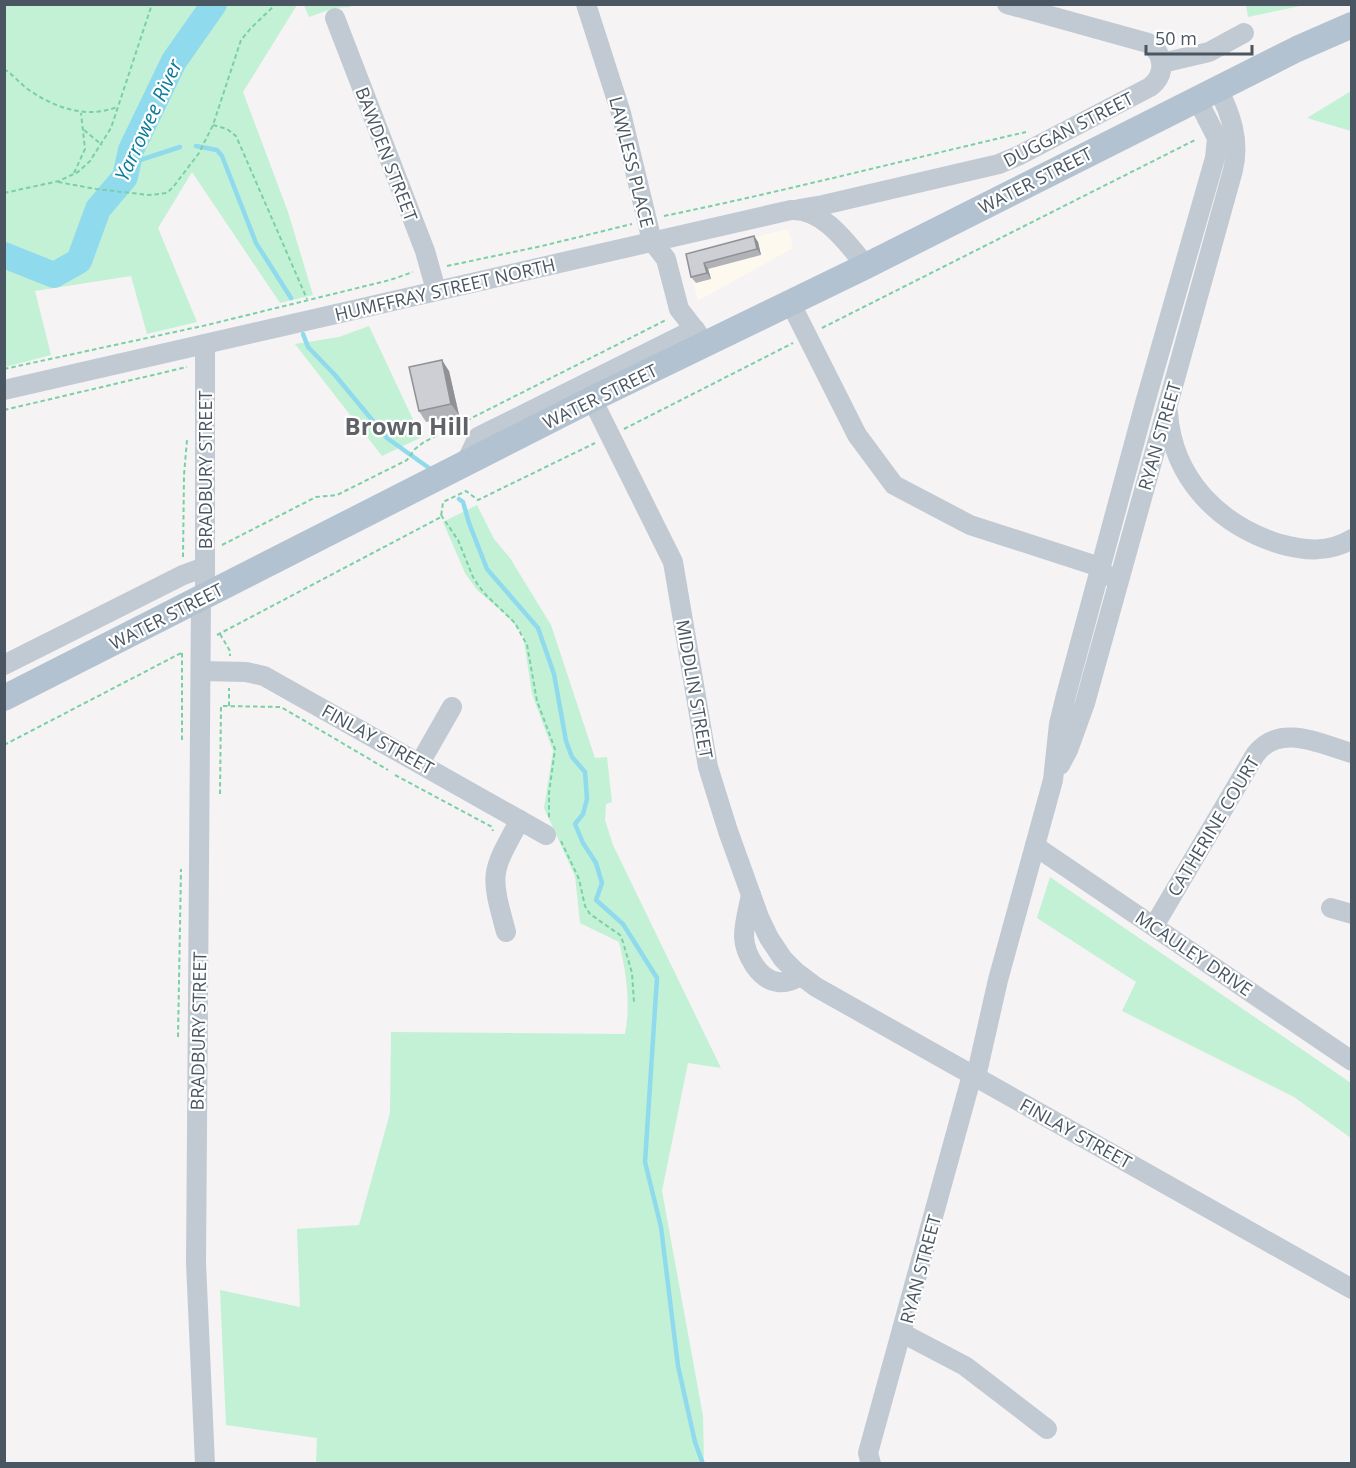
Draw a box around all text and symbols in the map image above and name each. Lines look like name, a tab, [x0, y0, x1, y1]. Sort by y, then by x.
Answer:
scale bar	[1146, 18, 1252, 56]
text: 50 m	[1155, 26, 1197, 50]
water label: Yarrowee River	[108, 54, 188, 185]
street label: BAWDEN STREET	[350, 84, 424, 225]
street label: DUGGAN STREET	[999, 86, 1137, 172]
street label: LAWLESS PLACE	[604, 94, 660, 230]
street label: WATER STREET	[974, 141, 1096, 219]
street label: HUMFFRAY STREET NORTH	[332, 252, 558, 326]
street label: WATER STREET	[539, 358, 661, 434]
street label: RYAN STREET	[1132, 379, 1186, 493]
street label: BRADBURY STREET	[193, 391, 217, 549]
district label: Brown Hill	[345, 409, 469, 442]
street label: WATER STREET	[105, 577, 227, 655]
street label: MIDDLIN STREET	[671, 618, 719, 760]
street label: FINLAY STREET	[318, 698, 438, 780]
street label: CATHERINE COURT	[1162, 751, 1264, 901]
street label: MCAULEY DRIVE	[1131, 905, 1257, 1001]
street label: BRADBURY STREET	[185, 951, 211, 1110]
street label: FINLAY STREET	[1016, 1092, 1136, 1174]
street label: RYAN STREET	[894, 1212, 946, 1326]

